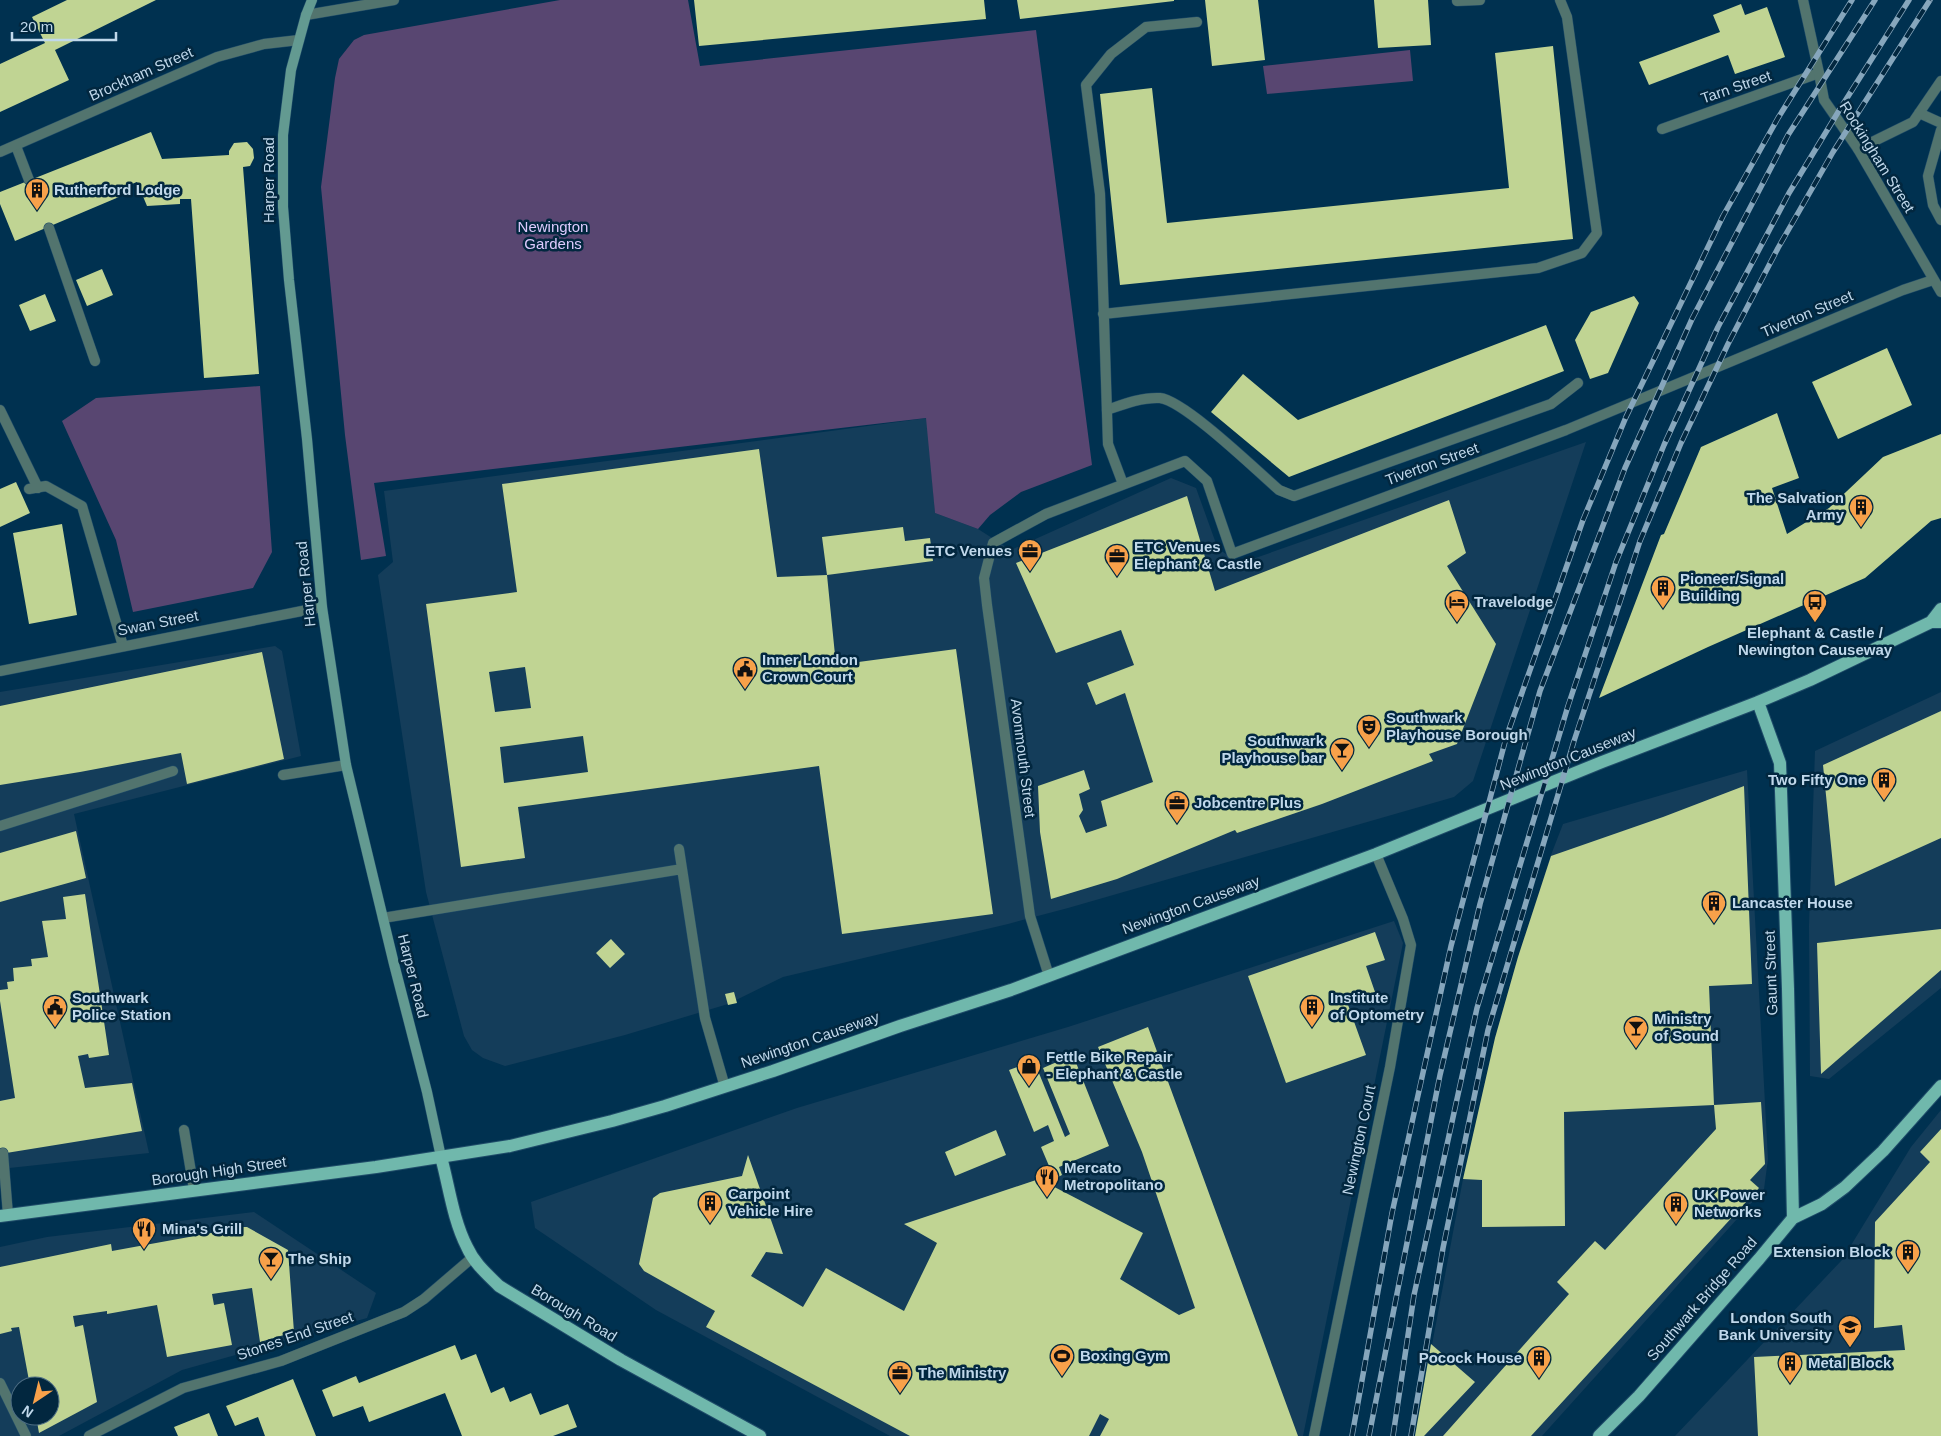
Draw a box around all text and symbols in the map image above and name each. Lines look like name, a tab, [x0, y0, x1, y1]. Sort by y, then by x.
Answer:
scale bar	[12, 10, 116, 42]
text: 20 m	[20, 18, 53, 35]
street label: Brockham Street	[86, 43, 196, 104]
street label: Tarn Street	[1698, 66, 1774, 107]
street label: Rockingham Street	[1836, 98, 1919, 216]
street label: Harper Road	[260, 137, 277, 223]
building icon: Rutherford Lodge	[24, 177, 50, 211]
place label: Rutherford Lodge	[54, 181, 181, 198]
park label: Newington Gardens	[518, 218, 588, 252]
street label: Tiverton Street	[1758, 286, 1856, 340]
street label: Tiverton Street	[1383, 439, 1481, 488]
place label: The Salvation Army	[1746, 489, 1845, 523]
building icon: The Salvation Army	[1848, 494, 1874, 528]
office icon: ETC Venues	[1017, 538, 1043, 572]
place label: ETC Venues Elephant & Castle	[1134, 538, 1262, 572]
street label: Harper Road	[293, 540, 318, 628]
place label: ETC Venues	[925, 542, 1012, 559]
office icon: ETC Venues Elephant & Castle	[1104, 543, 1130, 577]
place label: Pioneer/Signal Building	[1680, 570, 1784, 604]
building icon: Pioneer/Signal Building	[1650, 575, 1676, 609]
hotel icon: Travelodge	[1444, 589, 1470, 623]
bus stop icon: Elephant & Castle / Newington Causeway	[1802, 589, 1828, 623]
place label: Travelodge	[1474, 593, 1553, 610]
street label: Swan Street	[116, 606, 200, 639]
place label: Elephant & Castle / Newington Causeway	[1738, 624, 1893, 658]
place label: Inner London Crown Court	[762, 651, 858, 685]
public building icon: Inner London Crown Court	[732, 656, 758, 690]
street label: Avonmouth Street	[1008, 697, 1039, 819]
place label: Southwark Playhouse Borough	[1386, 709, 1528, 743]
theatre icon: Southwark Playhouse Borough	[1356, 714, 1382, 748]
street label: Newington Causeway	[1497, 723, 1639, 794]
place label: Southwark Playhouse bar	[1221, 732, 1325, 766]
bar icon: Southwark Playhouse bar	[1329, 737, 1355, 771]
building icon: Two Fifty One	[1871, 767, 1897, 801]
place label: Two Fifty One	[1768, 771, 1866, 788]
office icon: Jobcentre Plus	[1164, 790, 1190, 824]
place label: Jobcentre Plus	[1194, 794, 1302, 811]
street label: Newington Causeway	[1120, 872, 1262, 937]
building icon: Lancaster House	[1701, 890, 1727, 924]
place label: Lancaster House	[1732, 894, 1853, 911]
street label: Gaunt Street	[1760, 929, 1780, 1016]
street label: Harper Road	[395, 932, 432, 1020]
place label: Southwark Police Station	[72, 989, 171, 1023]
place label: Institute of Optometry	[1330, 989, 1425, 1023]
public building icon: Southwark Police Station	[42, 994, 68, 1028]
building icon: Institute of Optometry	[1299, 994, 1325, 1028]
street label: Newington Causeway	[738, 1008, 882, 1071]
place label: Ministry of Sound	[1654, 1010, 1719, 1044]
bar icon: Ministry of Sound	[1623, 1015, 1649, 1049]
place label: Fettle Bike Repair - Elephant & Castle	[1046, 1048, 1183, 1082]
shop icon: Fettle Bike Repair - Elephant & Castle	[1016, 1053, 1042, 1087]
street label: Newington Court	[1339, 1083, 1379, 1196]
street label: Borough High Street	[150, 1153, 288, 1188]
place label: Mercato Metropolitano	[1064, 1159, 1163, 1193]
restaurant icon: Mercato Metropolitano	[1034, 1164, 1060, 1198]
place label: Carpoint Vehicle Hire	[728, 1185, 813, 1219]
place label: UK Power Networks	[1694, 1186, 1765, 1220]
building icon: Carpoint Vehicle Hire	[697, 1190, 723, 1224]
building icon: UK Power Networks	[1663, 1191, 1689, 1225]
restaurant icon: Mina's Grill	[131, 1216, 157, 1250]
place label: Mina's Grill	[162, 1220, 242, 1237]
street label: Southwark Bridge Road	[1643, 1233, 1760, 1364]
building icon: Extension Block	[1895, 1239, 1921, 1273]
place label: Extension Block	[1773, 1243, 1891, 1260]
bar icon: The Ship	[258, 1246, 284, 1280]
place label: The Ship	[288, 1250, 351, 1267]
street label: Borough Road	[528, 1280, 620, 1345]
street label: Stones End Street	[235, 1307, 356, 1363]
place label: London South Bank University	[1719, 1309, 1833, 1343]
school or university icon: London South Bank University	[1837, 1314, 1863, 1348]
sports icon: Boxing Gym	[1049, 1343, 1075, 1377]
building icon: Pocock House	[1526, 1345, 1552, 1379]
place label: Boxing Gym	[1080, 1347, 1168, 1364]
place label: Pocock House	[1419, 1349, 1522, 1366]
building icon: Metal Block	[1777, 1350, 1803, 1384]
place label: Metal Block	[1808, 1354, 1892, 1371]
office icon: The Ministry	[887, 1360, 913, 1394]
place label: The Ministry	[918, 1364, 1007, 1381]
north arrow	[10, 1376, 60, 1426]
text: N	[19, 1402, 36, 1421]

